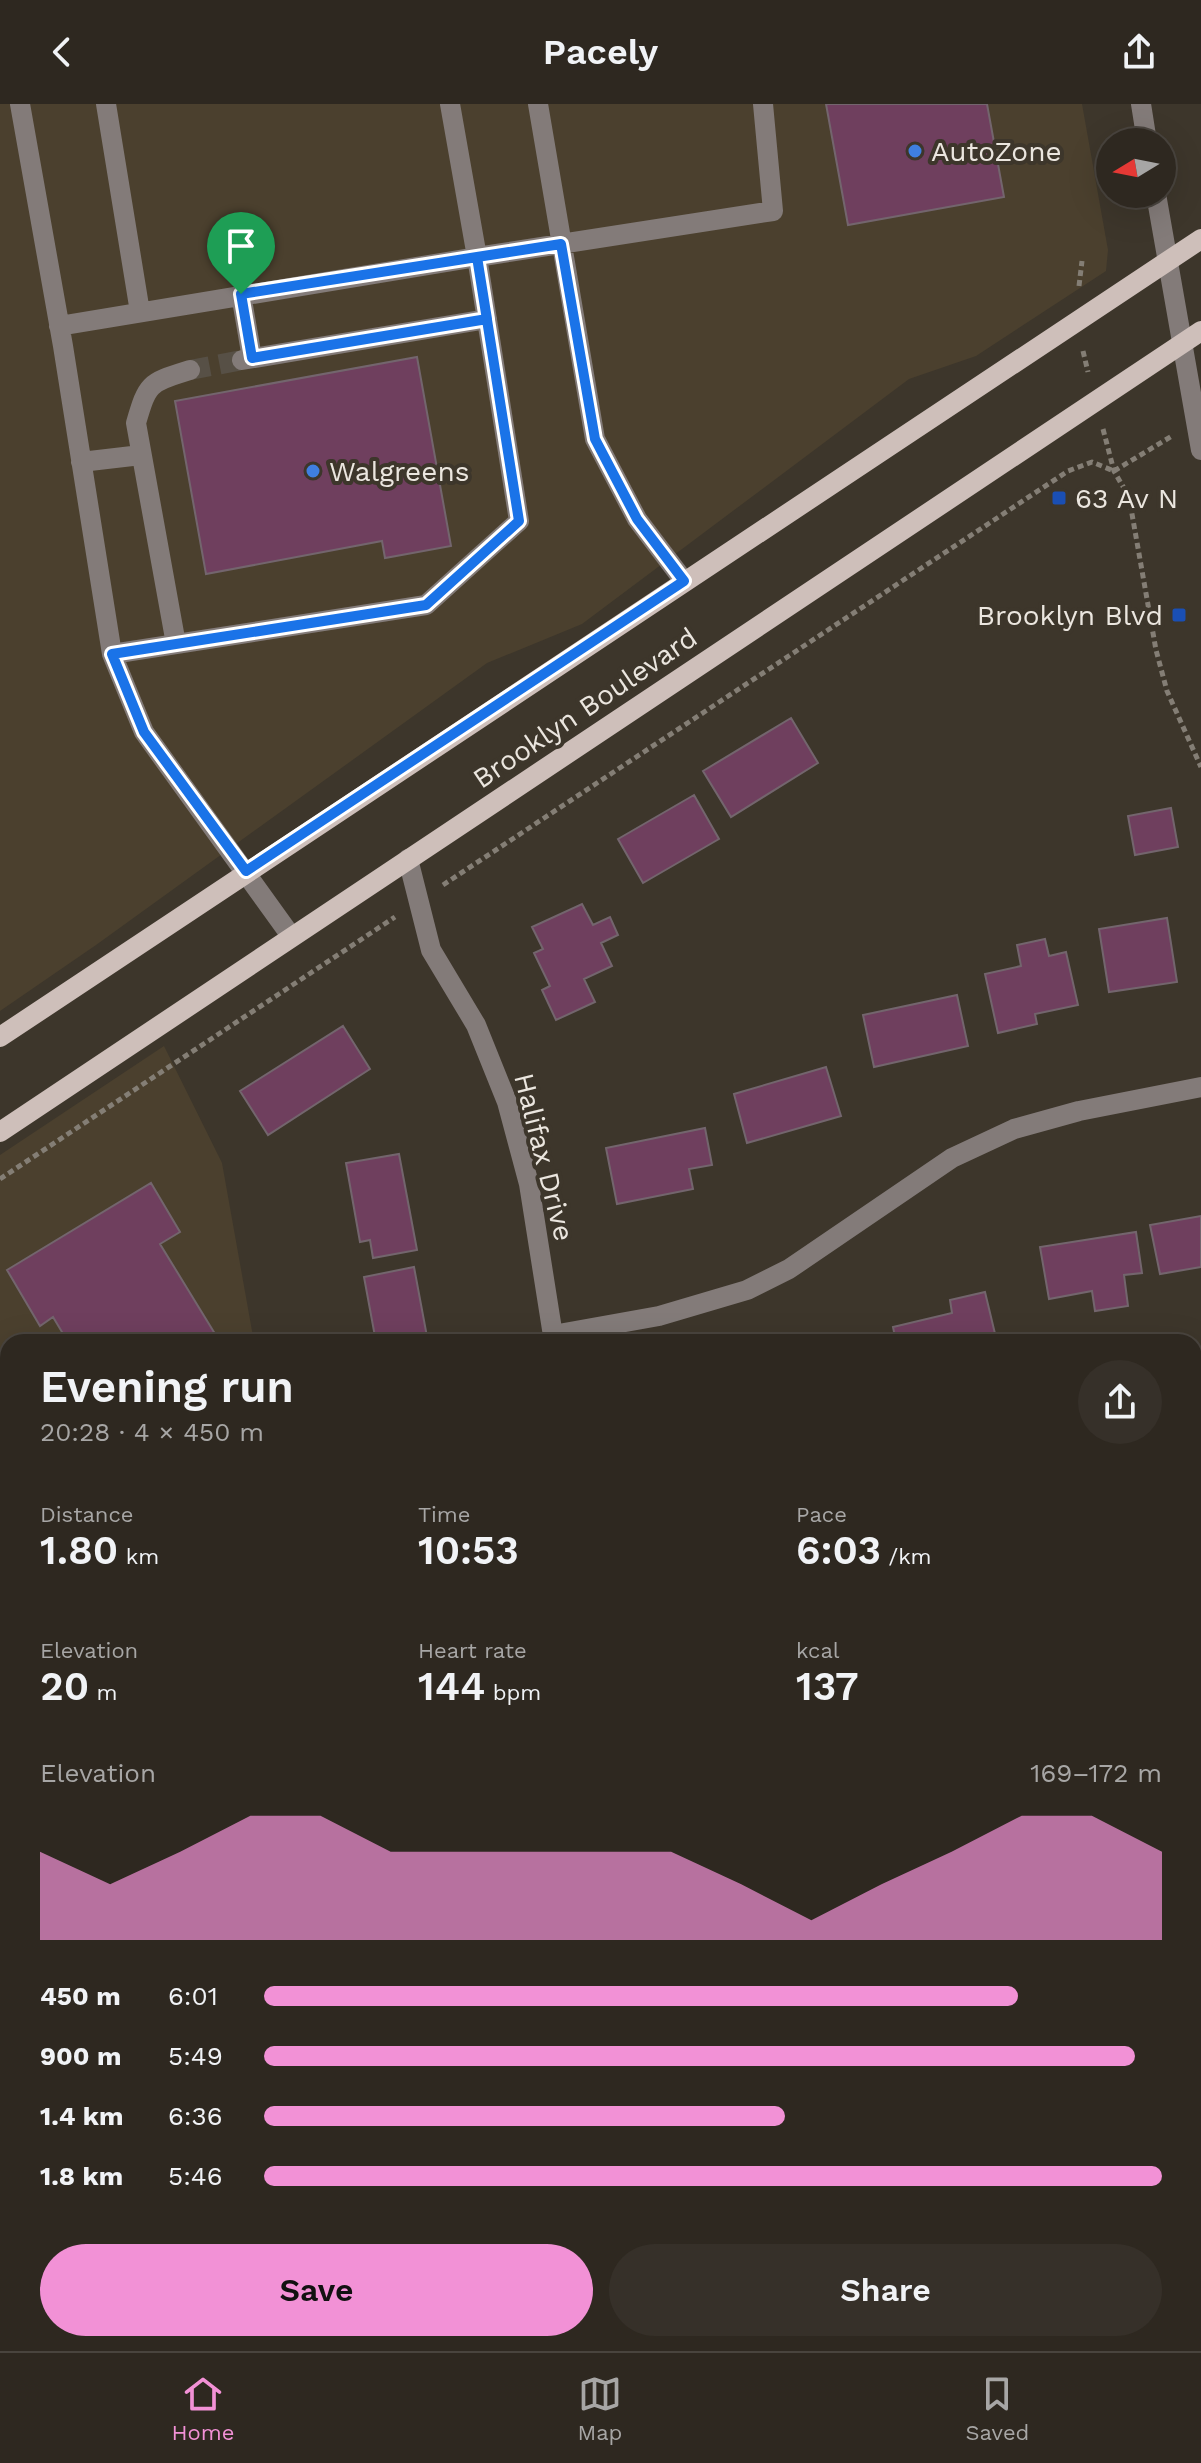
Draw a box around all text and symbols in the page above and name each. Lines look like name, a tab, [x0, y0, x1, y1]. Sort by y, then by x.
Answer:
icon: back	[40, 30, 84, 74]
icon: share	[1117, 30, 1161, 74]
text: Pacely	[543, 31, 658, 73]
north arrow	[1096, 128, 1176, 208]
map controls	[1096, 128, 1176, 208]
place label: AutoZone	[931, 135, 1062, 168]
marker: AutoZone	[906, 142, 924, 160]
pin	[207, 212, 275, 294]
icon: arrive	[219, 224, 263, 268]
place label: Walgreens	[329, 455, 469, 488]
marker: Walgreens	[304, 462, 322, 480]
place label: 63 Av N	[1075, 482, 1178, 515]
marker: 63 Av N	[1050, 489, 1068, 507]
place label: Brooklyn Blvd	[977, 599, 1163, 632]
marker: Brooklyn Blvd	[1170, 606, 1188, 624]
street label: Brooklyn Boulevard	[467, 621, 703, 795]
street label: Halifax Drive	[507, 1070, 581, 1244]
button: share	[1078, 1360, 1162, 1444]
text: Evening run	[40, 1361, 294, 1413]
text: 20:28 · 4 × 450 m	[40, 1417, 264, 1447]
text: Distance	[40, 1502, 134, 1527]
text: Time	[418, 1502, 470, 1527]
text: Pace	[796, 1502, 847, 1527]
text: 1.80	[40, 1527, 118, 1574]
text: 10:53	[418, 1527, 519, 1574]
text: 6:03	[796, 1527, 881, 1574]
text: km	[118, 1544, 159, 1569]
text: /km	[881, 1544, 932, 1569]
text: Elevation	[40, 1638, 138, 1663]
text: Heart rate	[418, 1638, 527, 1663]
text: kcal	[796, 1638, 840, 1663]
text: 20	[40, 1663, 89, 1710]
text: 144	[418, 1663, 485, 1710]
text: 137	[796, 1663, 859, 1710]
text: m	[89, 1680, 118, 1705]
text: bpm	[485, 1680, 541, 1705]
text: Elevation	[40, 1758, 156, 1788]
text: 169–172 m	[1030, 1758, 1162, 1788]
text: 450 m	[40, 1981, 121, 2011]
text: 6:01	[168, 1981, 218, 2011]
text: 900 m	[40, 2041, 121, 2071]
text: 5:49	[168, 2041, 223, 2071]
text: 1.4 km	[40, 2101, 124, 2131]
text: 6:36	[168, 2101, 222, 2131]
text: 1.8 km	[40, 2161, 123, 2191]
text: 5:46	[168, 2161, 223, 2191]
button: Save	[40, 2244, 593, 2336]
button: Share	[609, 2244, 1162, 2336]
tab: Home	[172, 2372, 234, 2445]
tab: Map	[578, 2372, 622, 2445]
tab: Saved	[966, 2372, 1029, 2445]

